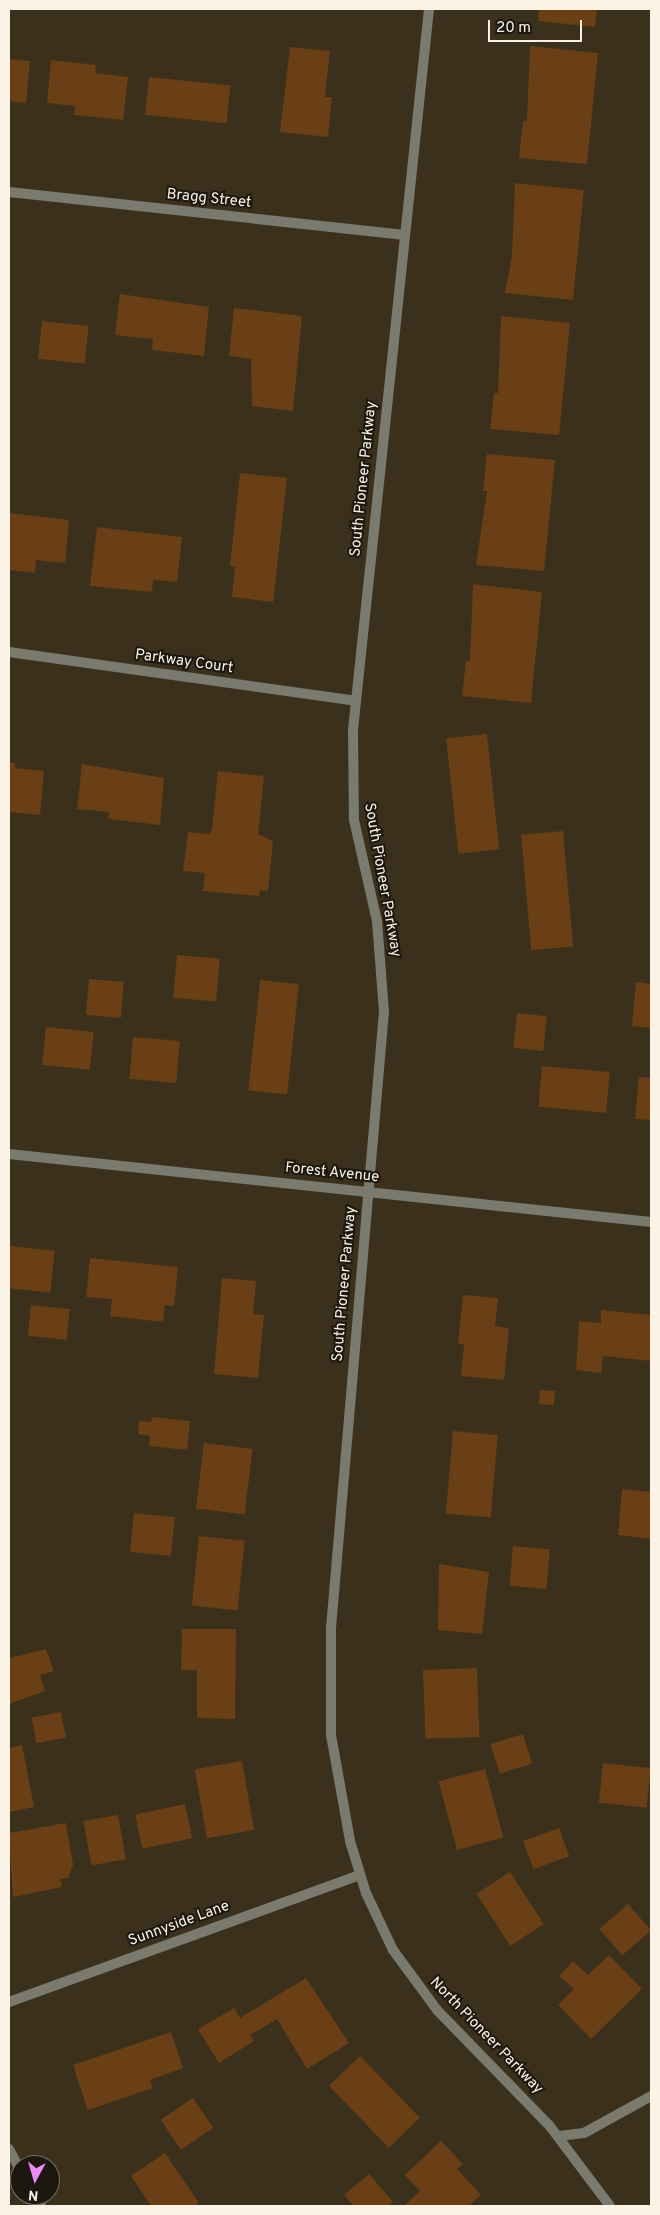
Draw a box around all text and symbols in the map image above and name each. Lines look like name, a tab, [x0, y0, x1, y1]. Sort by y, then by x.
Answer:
scale bar	[490, 10, 584, 42]
text: 20 m	[496, 19, 531, 38]
street label: Bragg Street	[166, 186, 252, 212]
street label: South Pioneer Parkway	[347, 400, 381, 558]
street label: Parkway Court	[134, 646, 234, 678]
street label: South Pioneer Parkway	[360, 802, 404, 958]
street label: Forest Avenue	[284, 1159, 380, 1187]
street label: South Pioneer Parkway	[329, 1205, 361, 1363]
street label: Sunnyside Lane	[126, 1897, 232, 1951]
street label: North Pioneer Parkway	[425, 1974, 547, 2098]
north arrow	[10, 2155, 60, 2205]
text: N	[28, 2185, 39, 2203]

